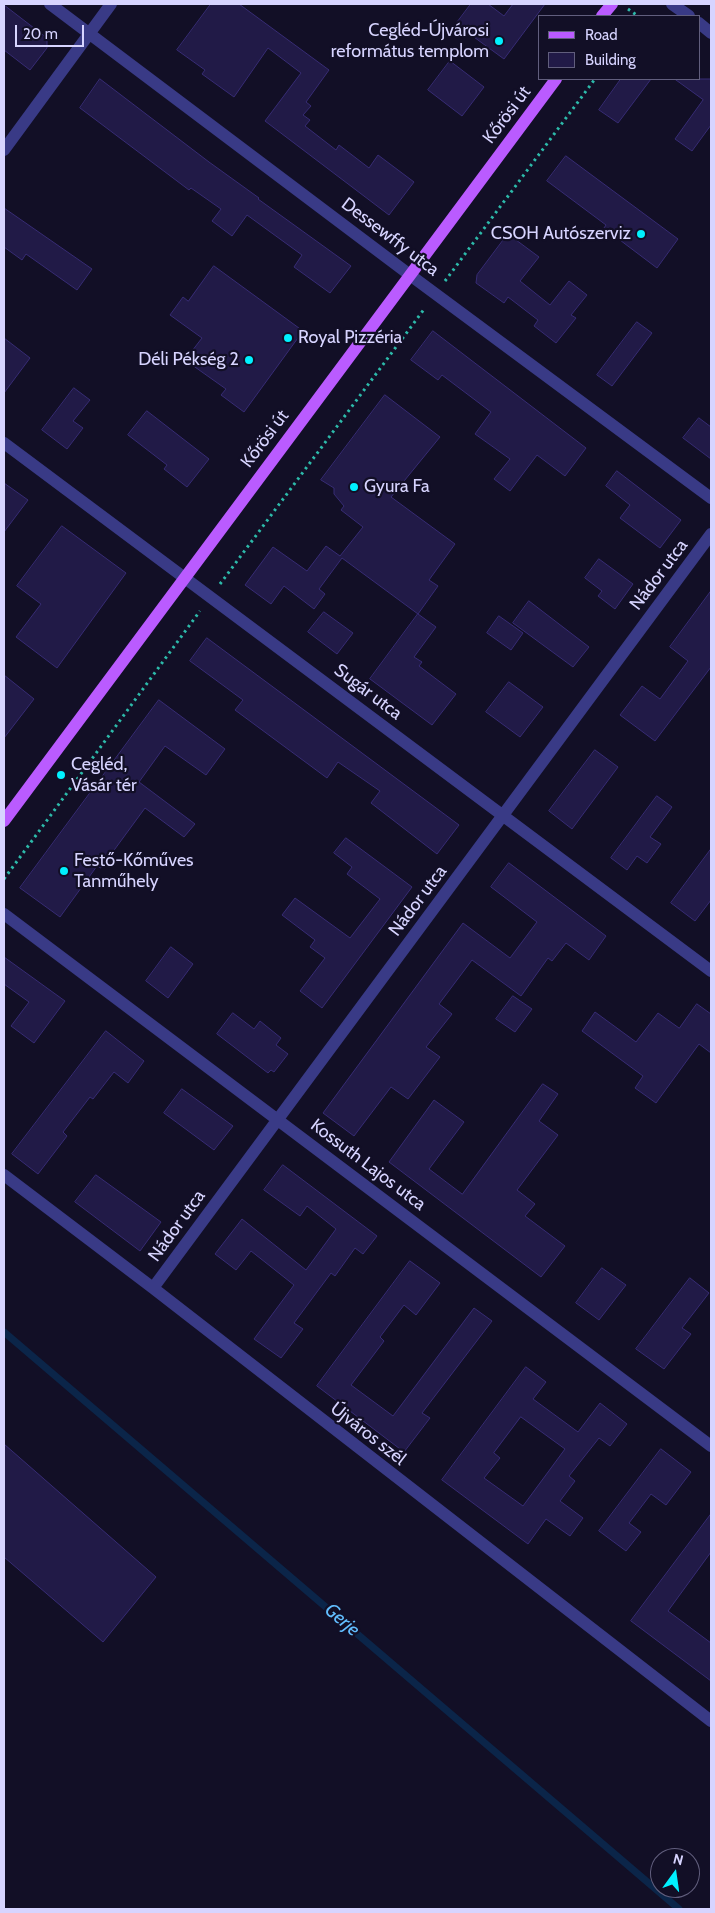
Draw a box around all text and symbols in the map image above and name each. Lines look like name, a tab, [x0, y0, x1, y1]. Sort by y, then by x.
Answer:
scale bar	[18, 15, 86, 47]
legend	[538, 15, 700, 80]
place label: Cegléd-Újvárosi református templom	[331, 20, 489, 62]
text: 20 m	[23, 25, 58, 43]
text: Road	[585, 26, 618, 44]
marker: Cegléd-Újvárosi református templom	[493, 35, 505, 47]
text: Building	[585, 51, 636, 69]
street label: Kőrösi út	[478, 82, 536, 148]
street label: Dessewffy utca	[337, 193, 443, 281]
place label: CSOH Autószerviz	[491, 223, 631, 245]
marker: CSOH Autószerviz	[635, 228, 647, 240]
place label: Royal Pizzéria	[298, 327, 402, 349]
marker: Royal Pizzéria	[282, 332, 294, 344]
place label: Déli Pékség 2	[138, 349, 239, 371]
marker: Déli Pékség 2	[243, 354, 255, 366]
street label: Kőrösi út	[236, 406, 294, 472]
place label: Gyura Fa	[364, 476, 430, 498]
marker: Gyura Fa	[348, 481, 360, 493]
street label: Nádor utca	[625, 535, 693, 615]
street label: Sugár utca	[330, 659, 406, 725]
place label: Cegléd, Vásár tér	[71, 754, 137, 796]
marker: Cegléd, Vásár tér	[55, 769, 67, 781]
place label: Festő-Kőműves Tanműhely	[74, 850, 194, 892]
street label: Nádor utca	[384, 861, 452, 941]
marker: Festő-Kőműves Tanműhely	[58, 865, 70, 877]
street label: Kossuth Lajos utca	[306, 1115, 430, 1215]
street label: Nádor utca	[144, 1186, 210, 1266]
street label: Újváros szél	[326, 1398, 410, 1470]
water label: Gerje	[320, 1599, 364, 1641]
north arrow	[650, 1848, 700, 1898]
text: N	[671, 1849, 685, 1869]

